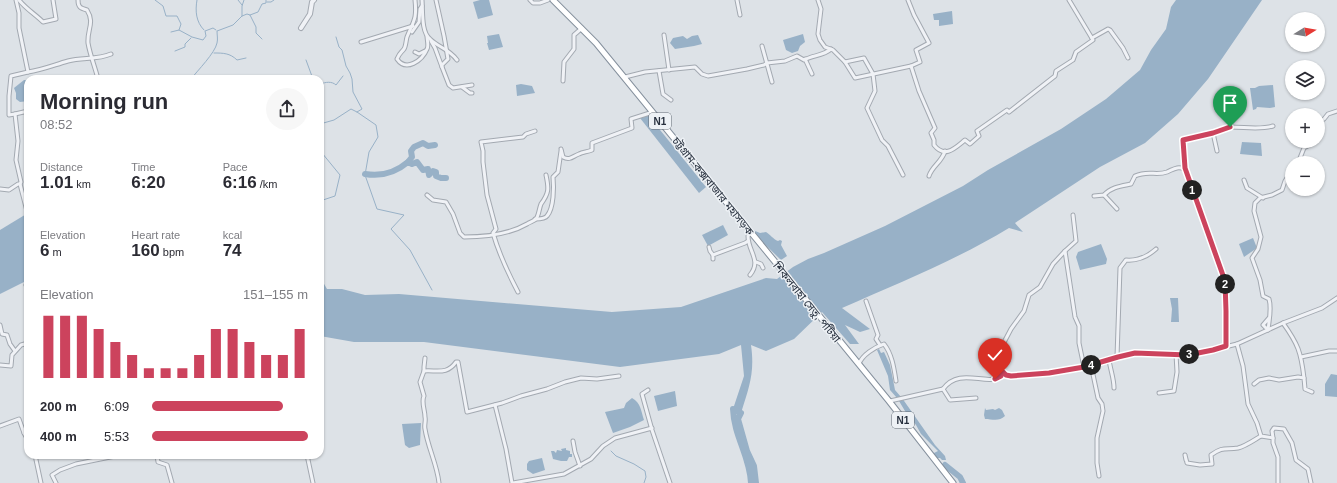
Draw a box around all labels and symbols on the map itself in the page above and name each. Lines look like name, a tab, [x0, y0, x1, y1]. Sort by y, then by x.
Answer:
north arrow	[1285, 12, 1325, 52]
pin	[1213, 86, 1247, 127]
road number: N1	[649, 113, 671, 129]
street label: চট্টগ্রাম-কক্সবাজার মহাসড়ক	[669, 134, 756, 237]
pin: 1	[1182, 180, 1202, 200]
street label: শিকলবাহা সেতু, পটিয়া	[770, 259, 844, 346]
pin: 2	[1215, 274, 1235, 294]
pin	[978, 338, 1012, 379]
pin: 3	[1179, 344, 1199, 364]
pin: 4	[1081, 355, 1101, 375]
road number: N1	[892, 412, 914, 428]

